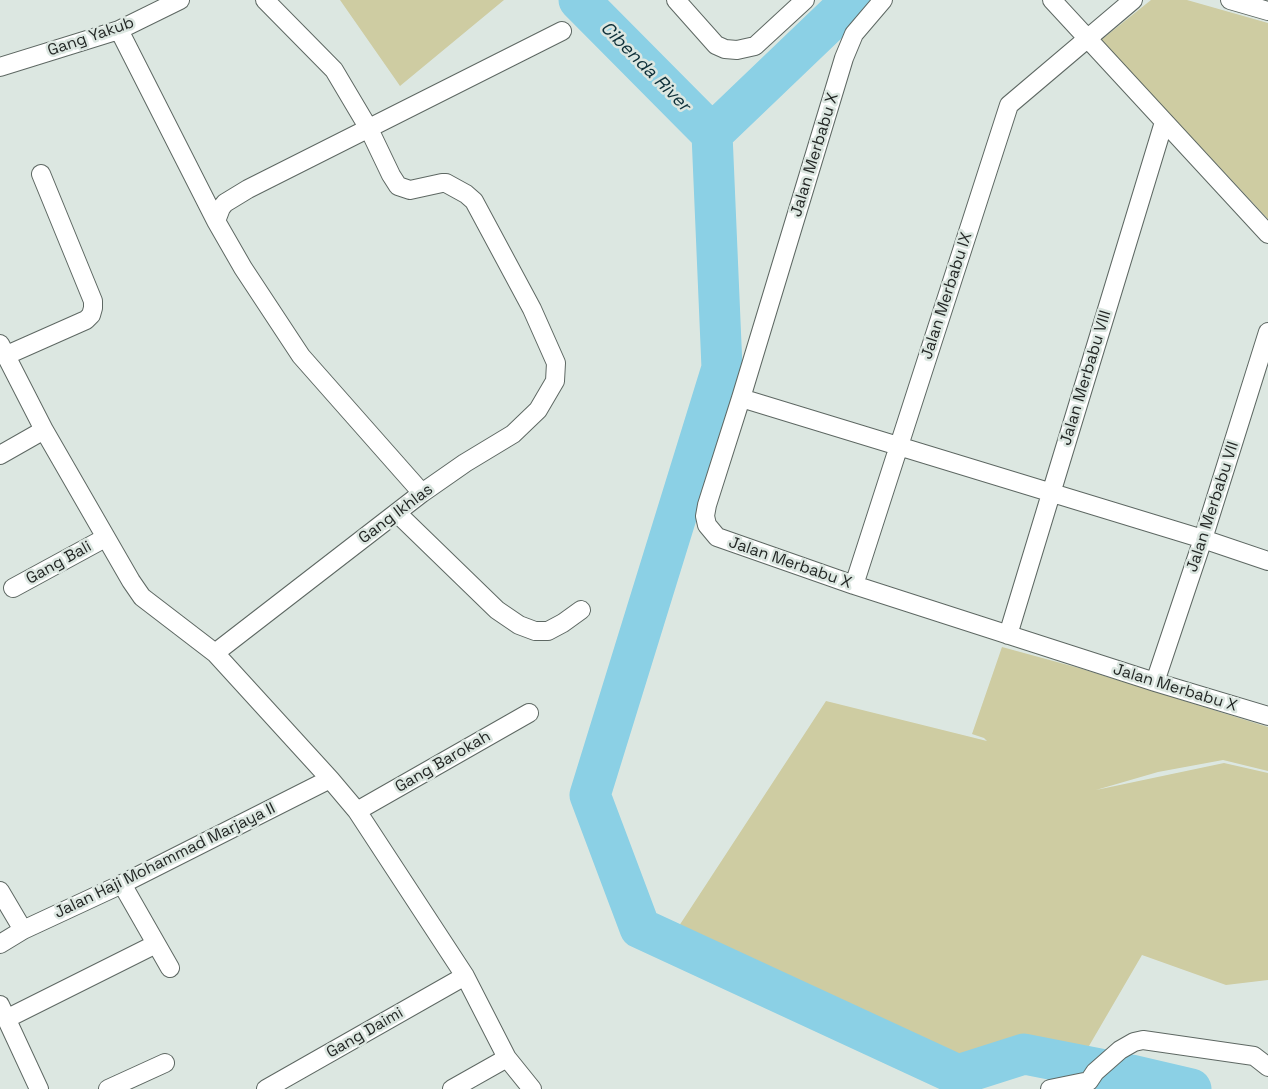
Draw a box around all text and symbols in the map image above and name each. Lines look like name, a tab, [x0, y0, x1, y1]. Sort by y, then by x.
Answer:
street label: Gang Yakub	[45, 13, 137, 61]
water label: Cibenda River	[596, 18, 694, 116]
street label: Jalan Merbabu X	[787, 91, 843, 219]
street label: Jalan Merbabu IX	[917, 230, 977, 362]
street label: Jalan Merbabu VIII	[1056, 308, 1116, 448]
street label: Jalan Merbabu VII	[1183, 439, 1243, 575]
street label: Gang Ikhlas	[355, 480, 437, 548]
street label: Jalan Merbabu X	[726, 533, 854, 593]
street label: Gang Bali	[23, 537, 95, 589]
street label: Jalan Merbabu X	[1111, 660, 1239, 716]
street label: Gang Barokah	[392, 727, 494, 797]
street label: Jalan Haji Mohammad Marjaya II	[51, 799, 279, 923]
street label: Gang Daimi	[323, 1003, 407, 1063]

